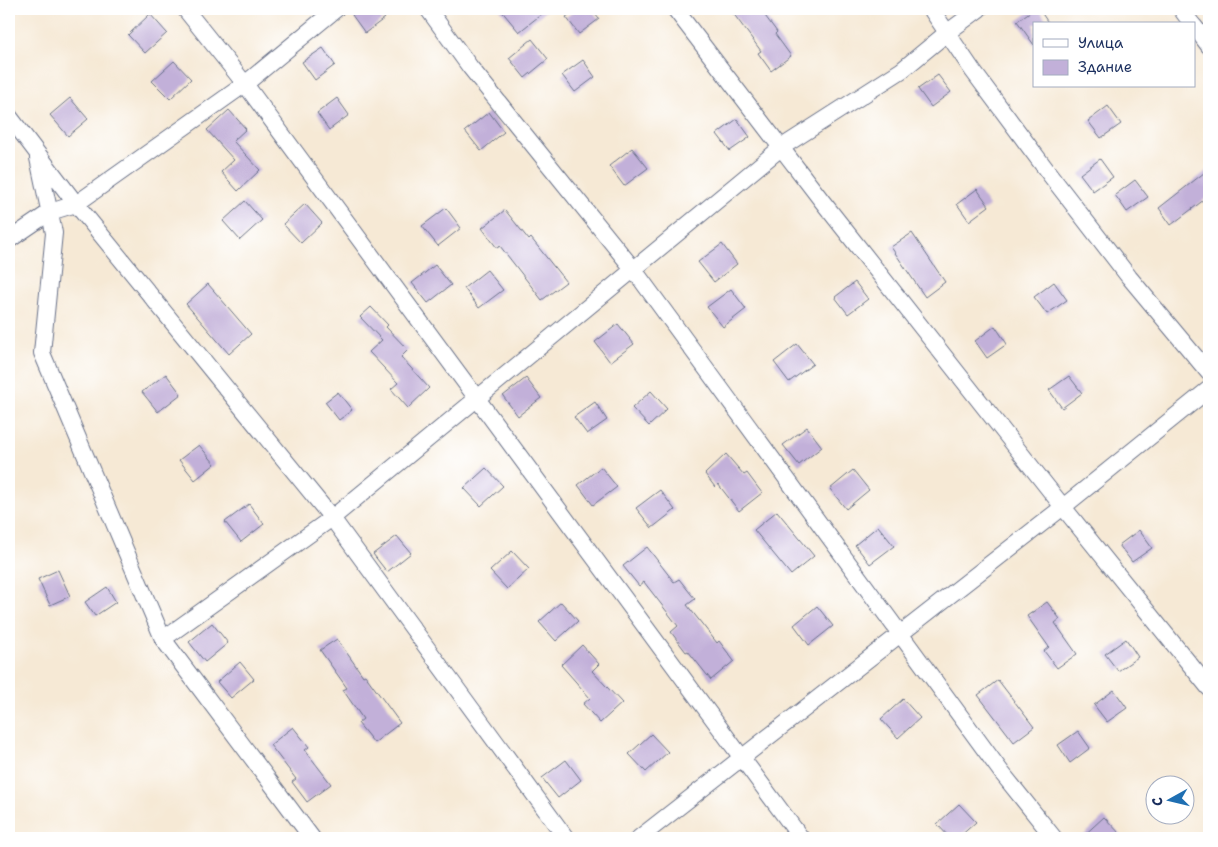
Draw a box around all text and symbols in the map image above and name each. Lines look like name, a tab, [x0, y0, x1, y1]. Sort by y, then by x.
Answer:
legend	[1033, 22, 1196, 88]
text: Улица	[1078, 33, 1124, 53]
text: Здание	[1078, 57, 1132, 77]
north arrow	[1146, 774, 1196, 824]
text: С	[1148, 796, 1167, 807]

